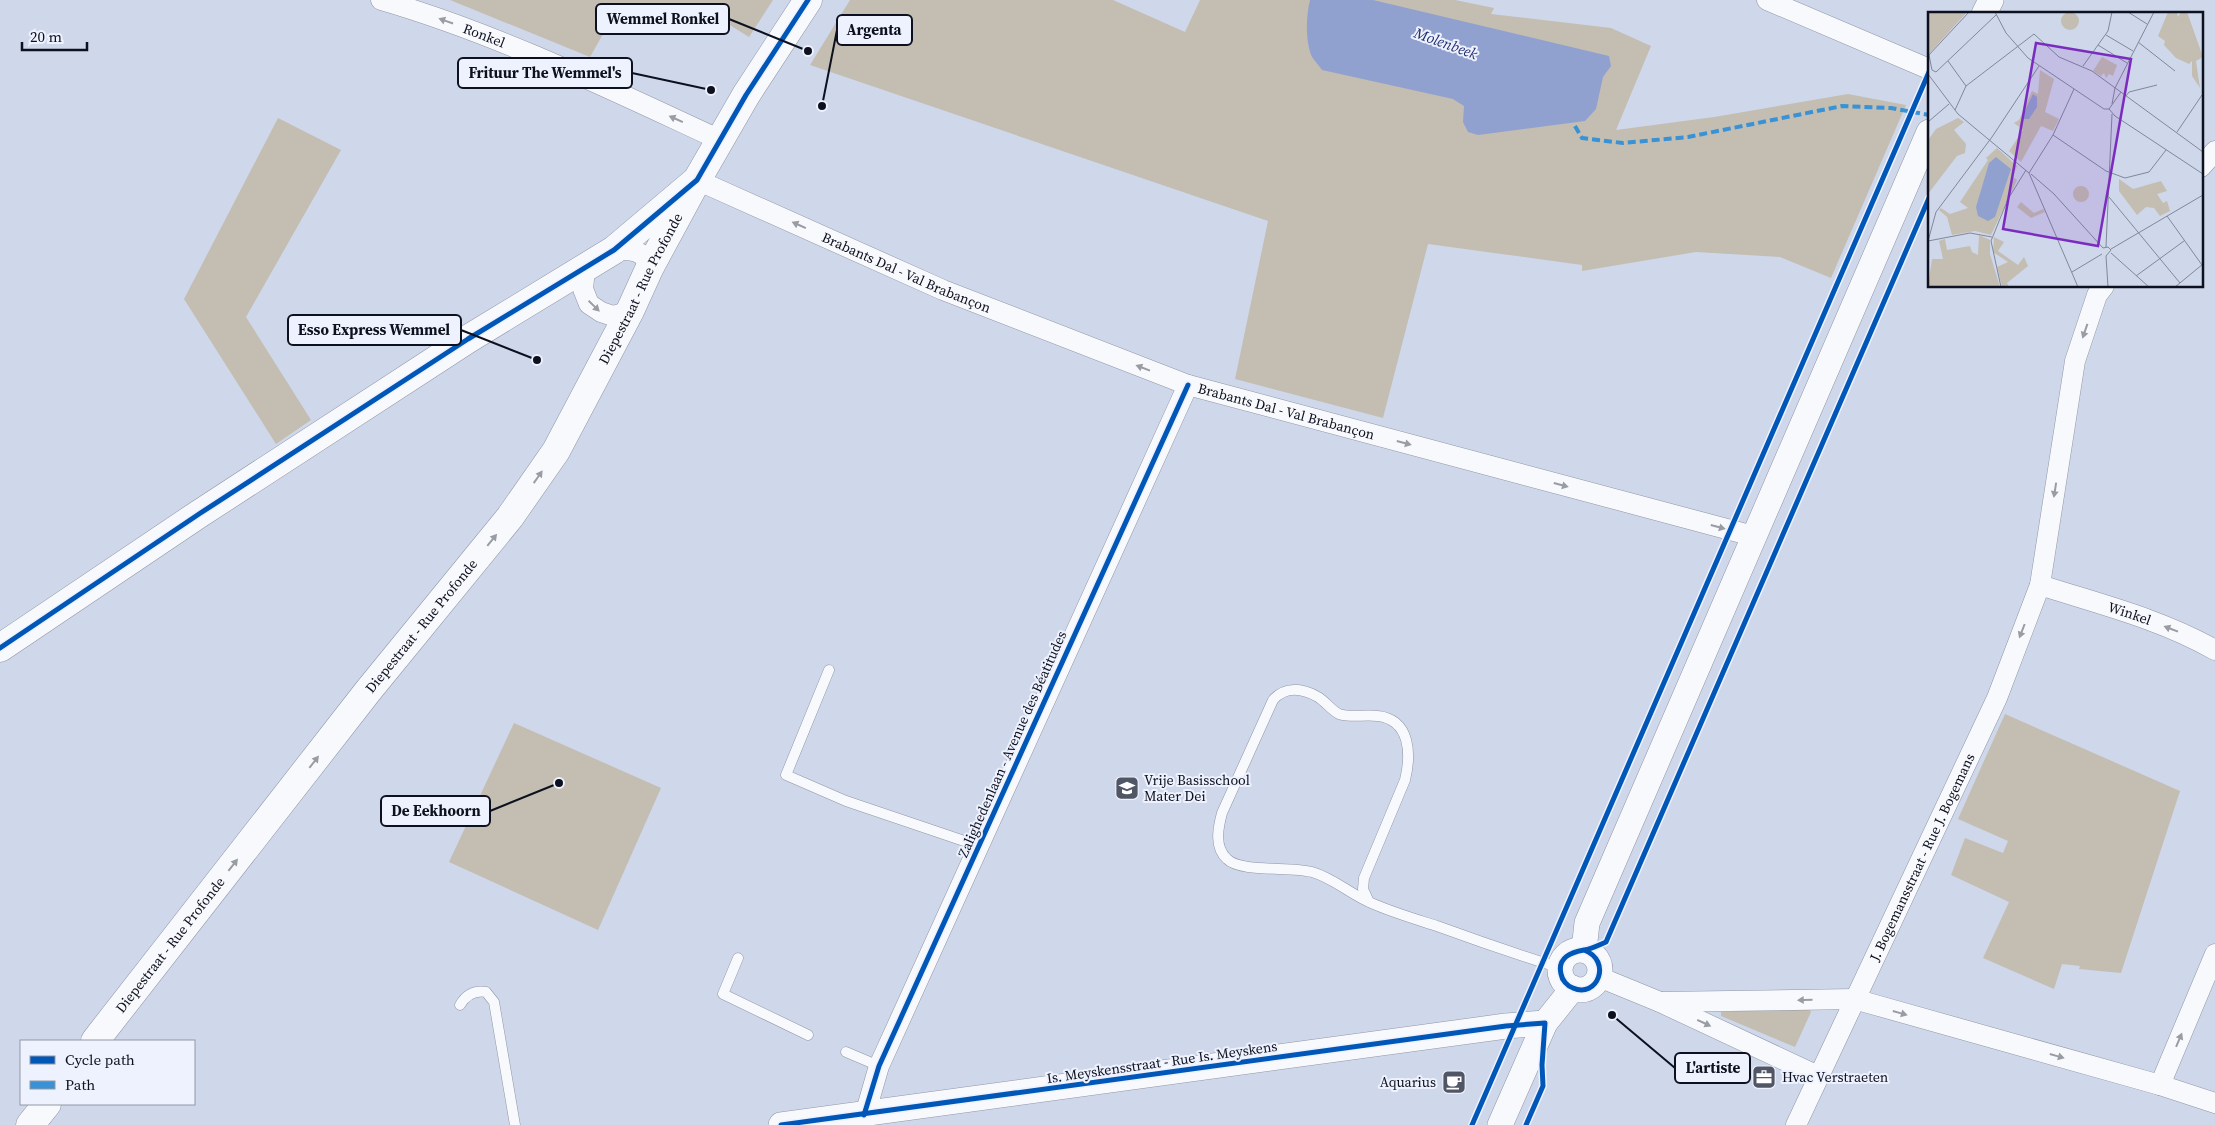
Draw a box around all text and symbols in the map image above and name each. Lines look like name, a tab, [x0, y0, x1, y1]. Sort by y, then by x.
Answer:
callout: Wemmel Ronkel	[596, 4, 729, 34]
text: Wemmel Ronkel	[607, 8, 720, 29]
inset map	[1928, 12, 2202, 288]
callout: Argenta	[837, 15, 912, 45]
one-way arrow	[438, 17, 453, 25]
street label: Ronkel	[460, 18, 508, 53]
text: Argenta	[846, 19, 903, 40]
scale bar	[22, 20, 88, 52]
water label: Molenbeek	[1410, 22, 1481, 64]
text: 20 m	[30, 26, 62, 47]
callout: Frituur The Wemmel's	[458, 58, 632, 88]
text: Frituur The Wemmel's	[468, 62, 622, 83]
one-way arrow	[669, 115, 683, 123]
street label: Diepestraat - Rue Profonde	[594, 209, 687, 368]
one-way arrow	[792, 221, 806, 229]
street label: Brabants Dal - Val Brabançon	[819, 227, 994, 318]
one-way arrow	[587, 300, 599, 312]
callout: Esso Express Wemmel	[288, 315, 461, 345]
text: Esso Express Wemmel	[298, 319, 450, 340]
one-way arrow	[2081, 323, 2089, 338]
one-way arrow	[1135, 364, 1150, 371]
street label: Brabants Dal - Val Brabançon	[1196, 378, 1377, 445]
one-way arrow	[1397, 439, 1412, 447]
one-way arrow	[533, 470, 543, 484]
one-way arrow	[1554, 481, 1569, 489]
one-way arrow	[2050, 482, 2058, 498]
one-way arrow	[1711, 523, 1726, 531]
one-way arrow	[486, 534, 497, 547]
street label: Diepestraat - Rue Profonde	[360, 555, 482, 697]
street label: Winkel	[2106, 597, 2154, 630]
one-way arrow	[2018, 624, 2026, 639]
one-way arrow	[2164, 625, 2179, 632]
street label: Zalighedenlaan - Avenue des Béatitudes	[953, 628, 1071, 860]
street label: J. Bogemansstraat - Rue J. Bogemans	[1864, 750, 1980, 965]
one-way arrow	[308, 756, 319, 769]
place label: Vrije Basisschool Mater Dei	[1144, 770, 1250, 806]
school or university icon: Vrije Basisschool Mater Dei	[1114, 775, 1140, 801]
callout: De Eekhoorn	[381, 796, 490, 826]
text: De Eekhoorn	[391, 800, 481, 821]
one-way arrow	[228, 859, 239, 872]
street label: Diepestraat - Rue Profonde	[111, 873, 229, 1017]
one-way arrow	[1797, 996, 1813, 1004]
one-way arrow	[1893, 1009, 1908, 1017]
one-way arrow	[1697, 1019, 1711, 1027]
one-way arrow	[2175, 1033, 2183, 1047]
street label: Is. Meyskensstraat - Rue Is. Meyskens	[1045, 1036, 1279, 1088]
legend	[20, 1040, 195, 1105]
text: Cycle path	[65, 1049, 135, 1070]
callout: L'artiste	[1675, 1053, 1750, 1083]
one-way arrow	[2049, 1053, 2064, 1061]
text: L'artiste	[1686, 1057, 1741, 1078]
office icon: Hvac Verstraeten	[1751, 1064, 1777, 1090]
place label: Hvac Verstraeten	[1782, 1067, 1889, 1087]
cafe icon: Aquarius	[1441, 1069, 1467, 1095]
place label: Aquarius	[1380, 1072, 1436, 1092]
text: Path	[65, 1074, 95, 1095]

